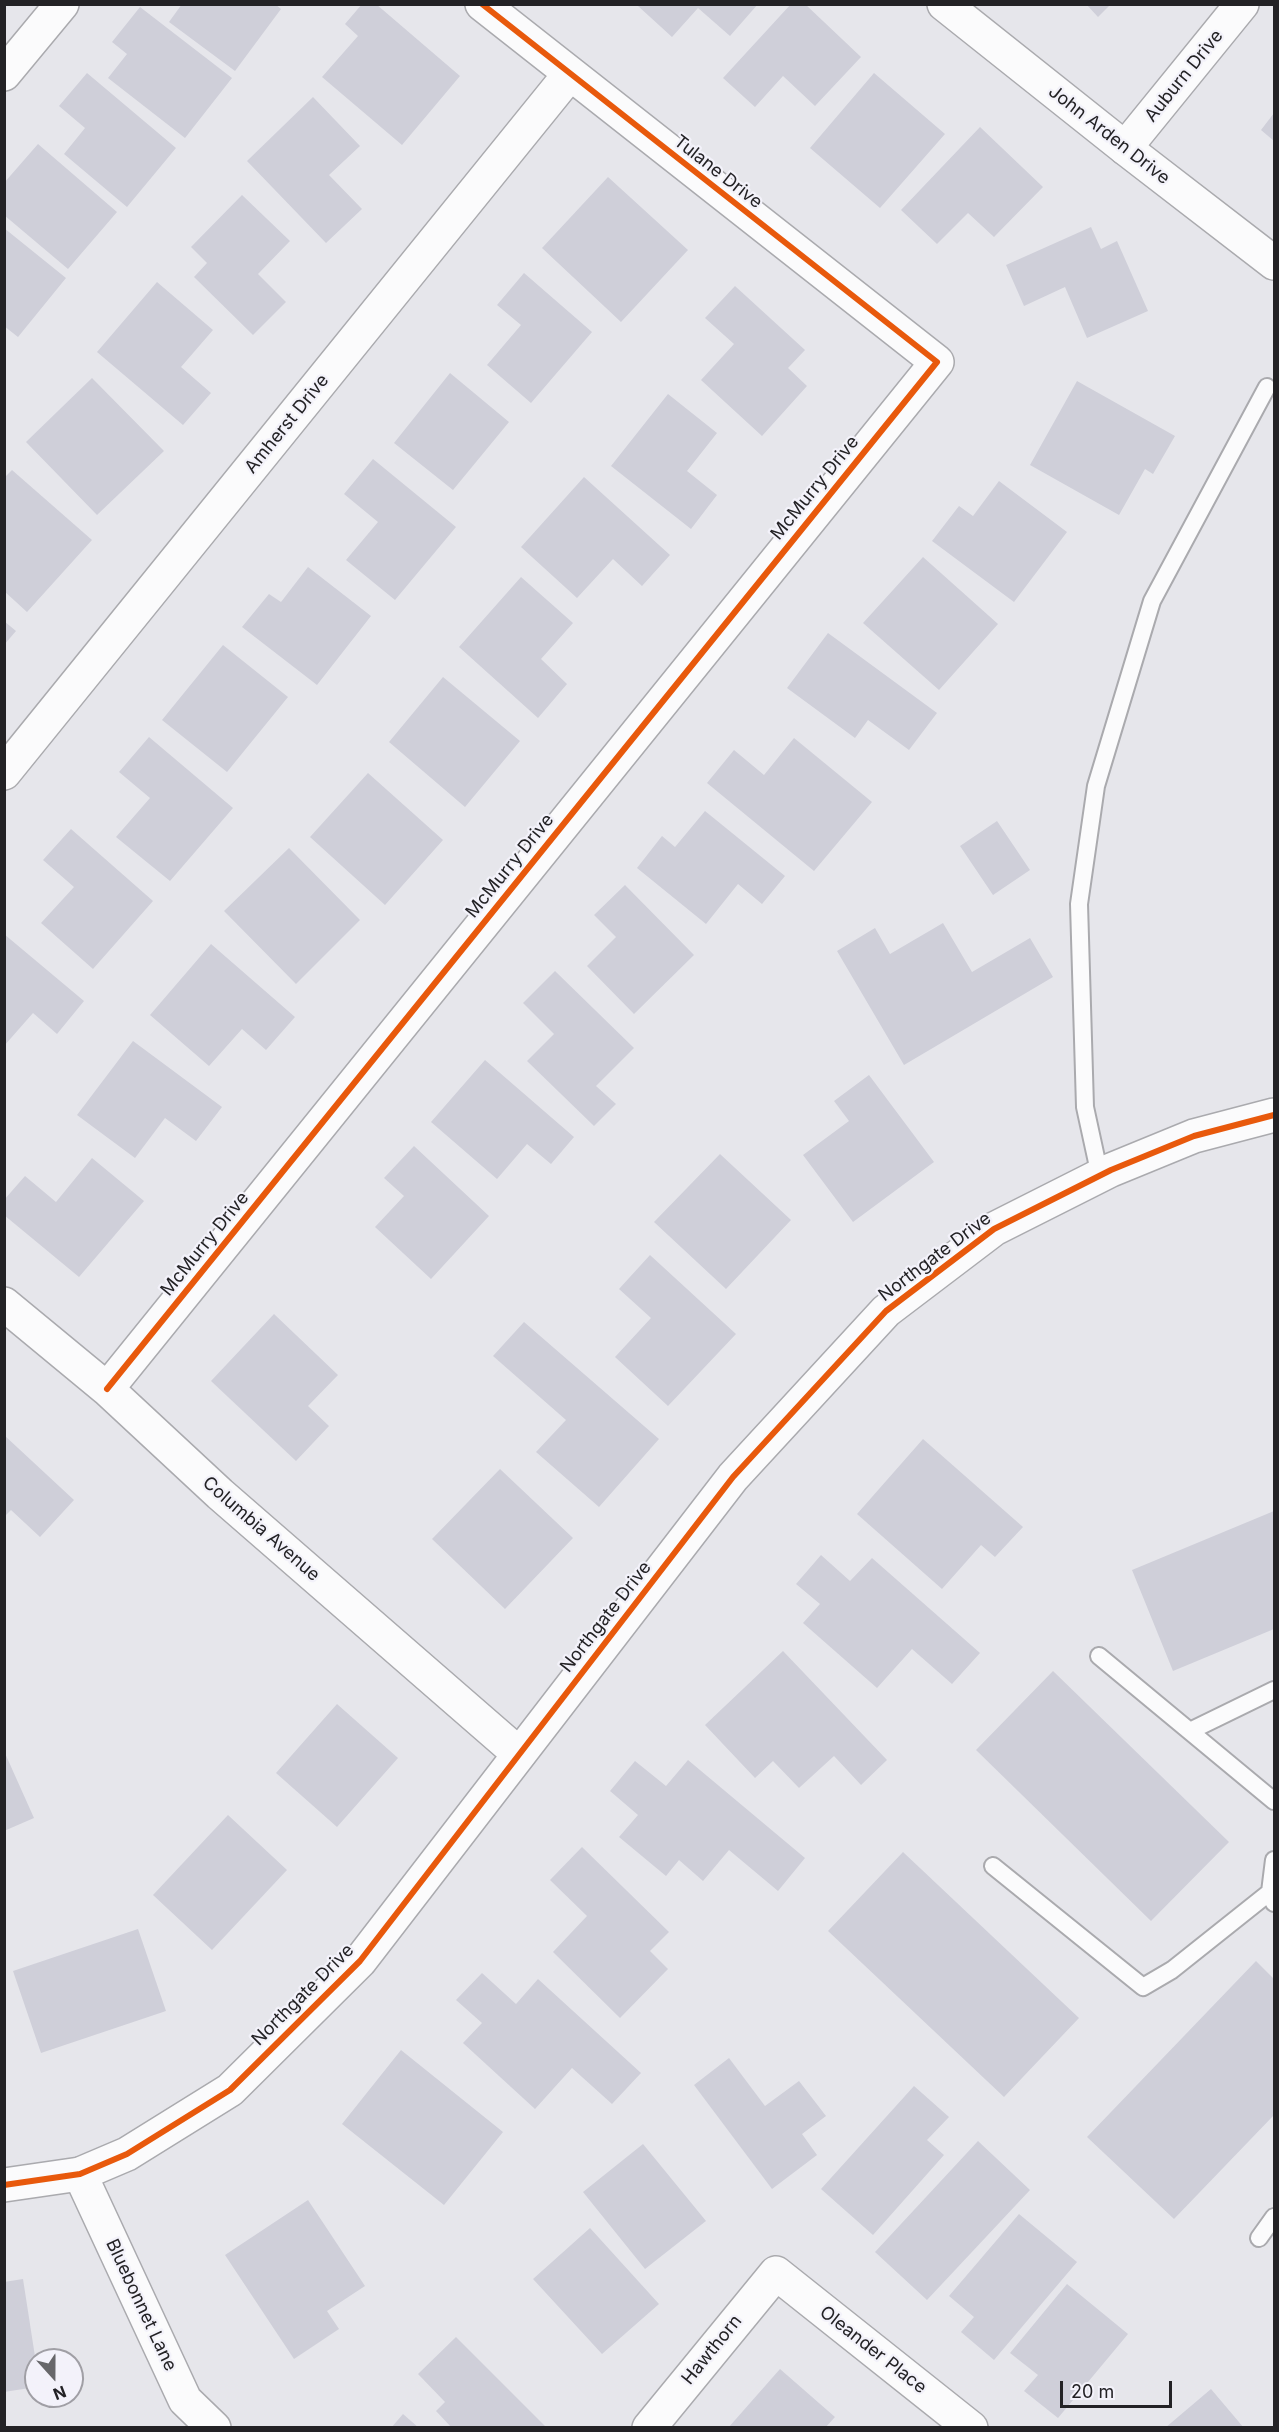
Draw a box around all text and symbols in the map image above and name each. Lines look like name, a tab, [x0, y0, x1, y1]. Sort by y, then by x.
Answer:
street label: Auburn Drive	[1140, 26, 1228, 126]
street label: John Arden Drive	[1044, 81, 1174, 189]
street label: Tulane Drive	[669, 131, 767, 213]
street label: Amherst Drive	[240, 370, 334, 478]
street label: McMurry Drive	[767, 432, 863, 544]
street label: McMurry Drive	[462, 810, 558, 922]
street label: McMurry Drive	[157, 1188, 253, 1300]
street label: Northgate Drive	[875, 1208, 995, 1306]
street label: Columbia Avenue	[198, 1472, 324, 1586]
street label: Northgate Drive	[556, 1557, 656, 1677]
street label: Northgate Drive	[248, 1940, 358, 2050]
street label: Bluebonnet Lane	[101, 2236, 181, 2374]
street label: Oleander Place	[815, 2302, 931, 2398]
street label: Hawthorn	[677, 2311, 747, 2389]
north arrow	[24, 2348, 84, 2408]
scale bar	[1063, 2369, 1176, 2407]
text: N	[50, 2381, 69, 2404]
text: 20 m	[1071, 2381, 1114, 2402]

